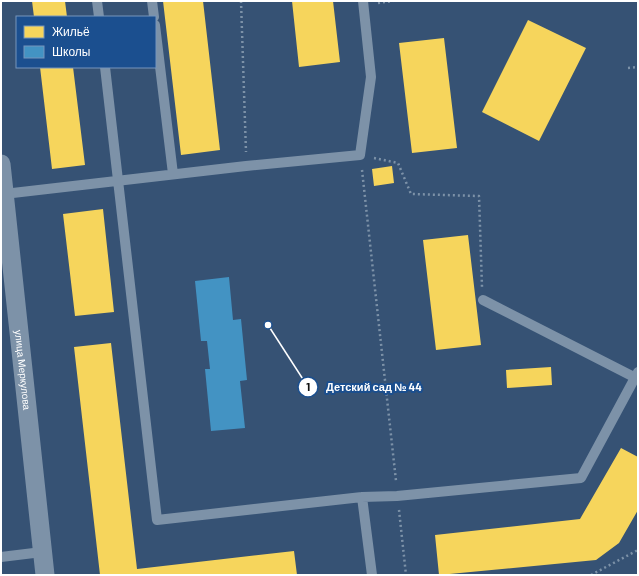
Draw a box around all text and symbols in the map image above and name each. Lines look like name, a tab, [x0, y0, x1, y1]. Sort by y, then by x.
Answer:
legend	[16, 16, 156, 68]
text: Жильё	[52, 24, 90, 38]
text: Школы	[52, 44, 90, 58]
street label: улица Меркулова	[13, 329, 33, 411]
callout: Детский сад № 44	[298, 376, 430, 399]
text: 1	[306, 379, 310, 393]
text: Детский сад № 44	[326, 380, 422, 393]

